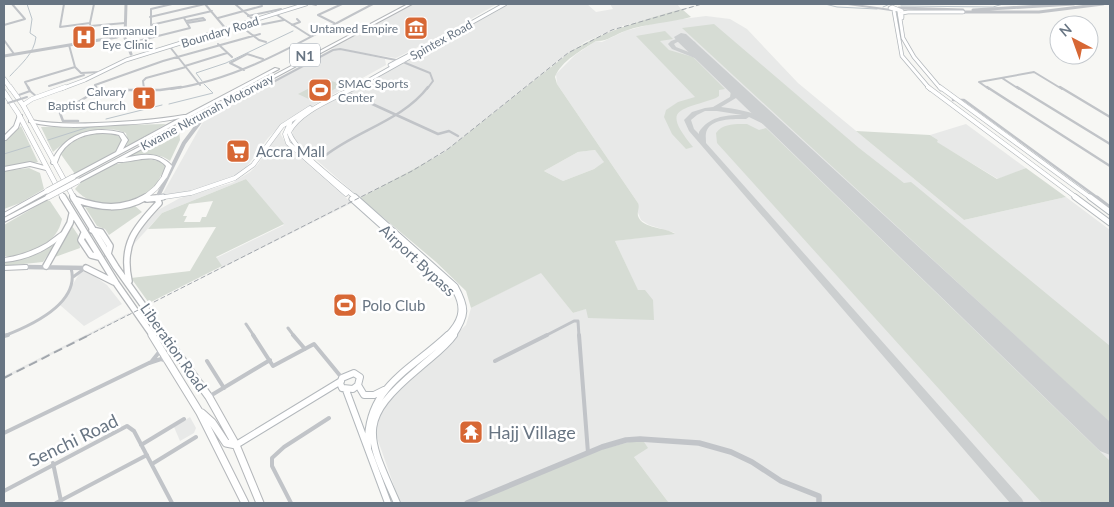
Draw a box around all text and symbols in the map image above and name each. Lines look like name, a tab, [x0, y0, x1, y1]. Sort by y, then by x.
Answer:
street label: Boundary Road	[179, 13, 261, 51]
museum icon: Untamed Empire	[403, 15, 429, 41]
north arrow	[1049, 15, 1099, 65]
street label: Spintex Road	[407, 17, 475, 63]
text: N	[1055, 20, 1075, 40]
place label: Untamed Empire	[310, 21, 398, 36]
place label: Emmanuel Eye Clinic	[102, 23, 157, 52]
hospital icon: Emmanuel Eye Clinic	[71, 24, 97, 50]
road number: N1	[290, 44, 320, 66]
street label: Kwame Nkrumah Motorway	[138, 70, 277, 153]
place label: SMAC Sports Center	[338, 76, 408, 105]
sports icon: SMAC Sports Center	[307, 77, 333, 103]
place label: Calvary Baptist Church	[48, 84, 127, 113]
church icon: Calvary Baptist Church	[131, 85, 157, 111]
supermarket icon: Accra Mall	[225, 138, 251, 164]
place label: Accra Mall	[256, 142, 325, 160]
street label: Airport Bypass	[376, 220, 460, 300]
sports icon: Polo Club	[332, 292, 358, 318]
place label: Polo Club	[362, 296, 425, 314]
street label: Liberation Road	[137, 299, 211, 395]
street label: Senchi Road	[25, 409, 121, 471]
temple icon: Hajj Village	[458, 419, 484, 445]
place label: Hajj Village	[488, 421, 576, 443]

